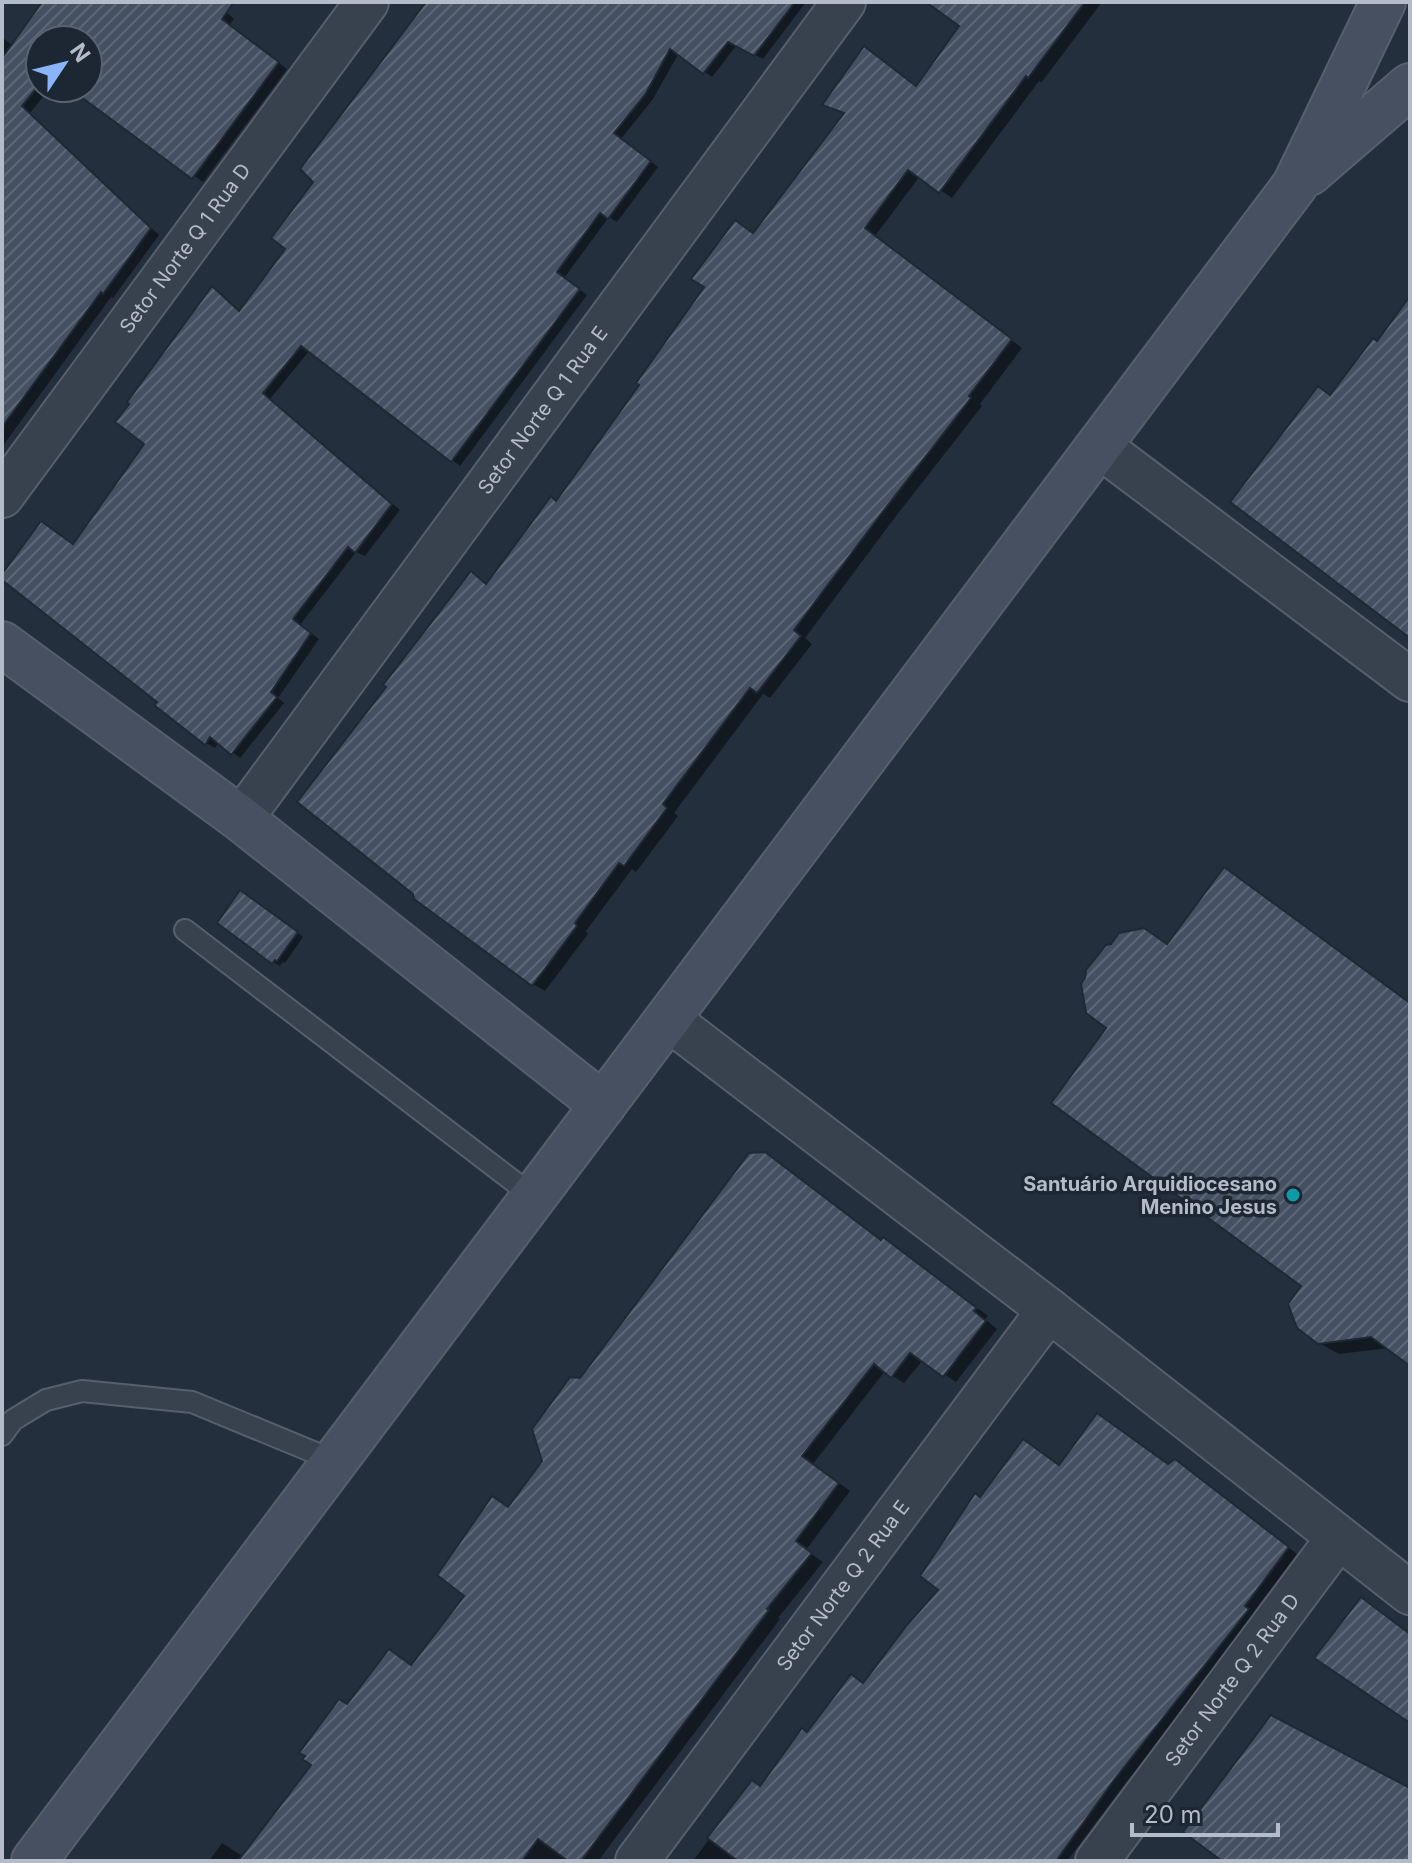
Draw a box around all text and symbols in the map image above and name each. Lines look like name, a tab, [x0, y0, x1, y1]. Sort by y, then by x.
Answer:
north arrow	[24, 24, 104, 104]
text: N	[65, 38, 96, 67]
street label: Setor Norte Q 1 Rua D	[114, 159, 256, 338]
street label: Setor Norte Q 1 Rua E	[473, 322, 613, 499]
place label: Santuário Arquidiocesano Menino Jesus	[1023, 1172, 1277, 1219]
marker: Santuário Arquidiocesano Menino Jesus	[1284, 1186, 1302, 1204]
street label: Setor Norte Q 2 Rua E	[771, 1495, 915, 1676]
street label: Setor Norte Q 2 Rua D	[1160, 1589, 1304, 1771]
scale bar	[1132, 1787, 1278, 1837]
text: 20 m	[1144, 1800, 1202, 1829]

